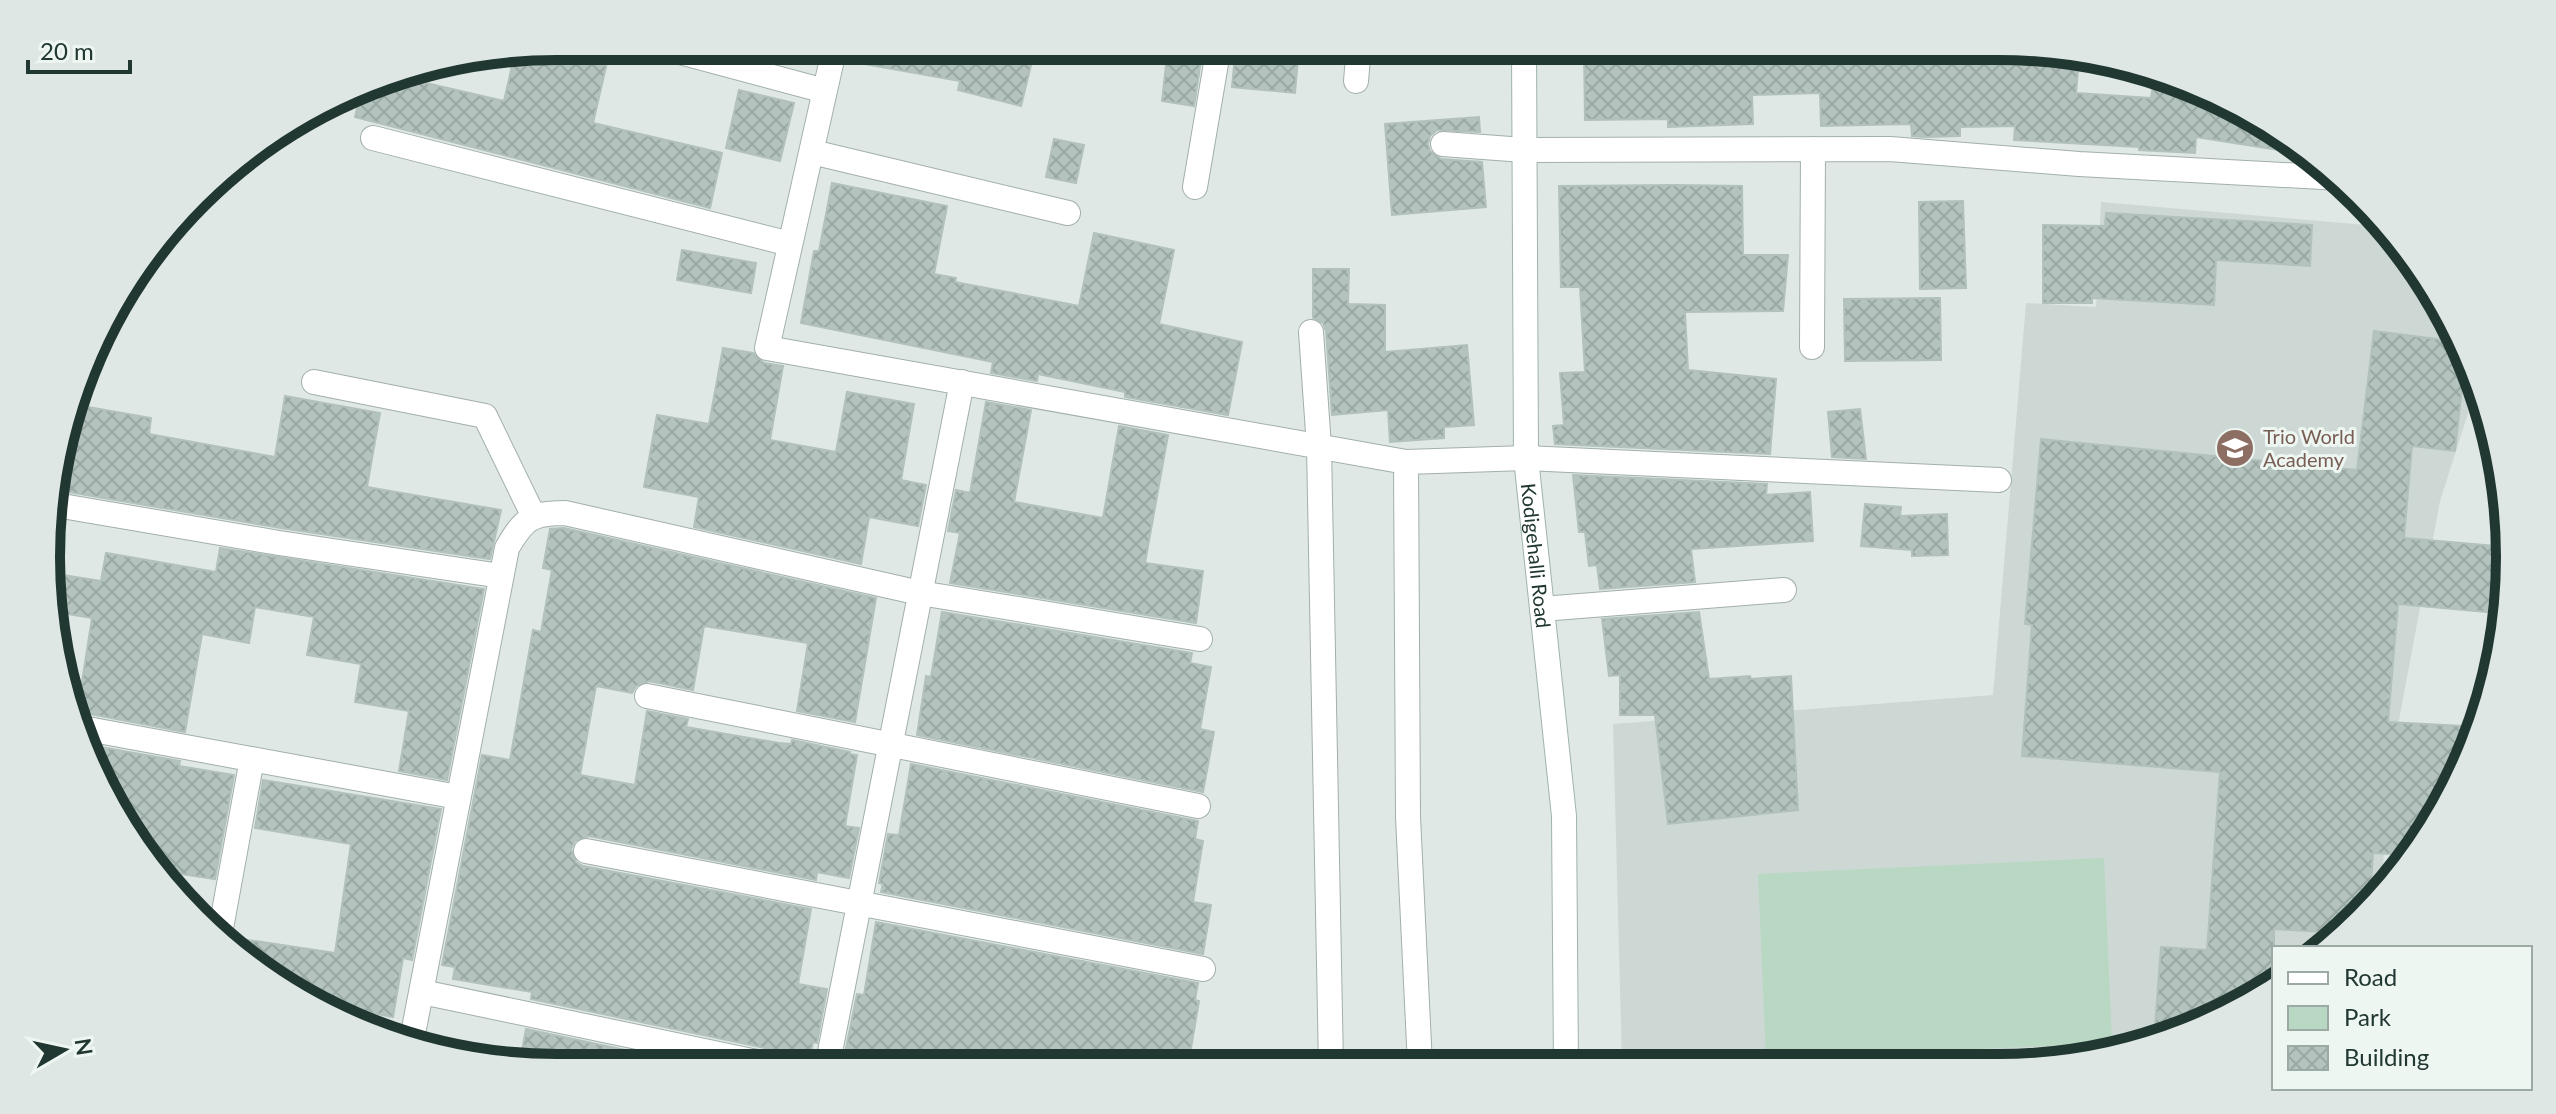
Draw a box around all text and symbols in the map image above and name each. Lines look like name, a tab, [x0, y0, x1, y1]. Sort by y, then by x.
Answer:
scale bar	[28, 24, 130, 74]
text: 20 m	[40, 36, 94, 65]
place label: Trio World Academy	[2263, 424, 2355, 471]
school or university icon: Trio World Academy	[2214, 427, 2256, 469]
street label: Kodigehalli Road	[1517, 482, 1556, 629]
legend	[2272, 946, 2532, 1090]
text: Road	[2344, 962, 2397, 991]
text: Park	[2344, 1002, 2392, 1031]
north arrow	[24, 1010, 104, 1090]
text: N	[70, 1036, 99, 1057]
text: Building	[2344, 1042, 2429, 1071]

